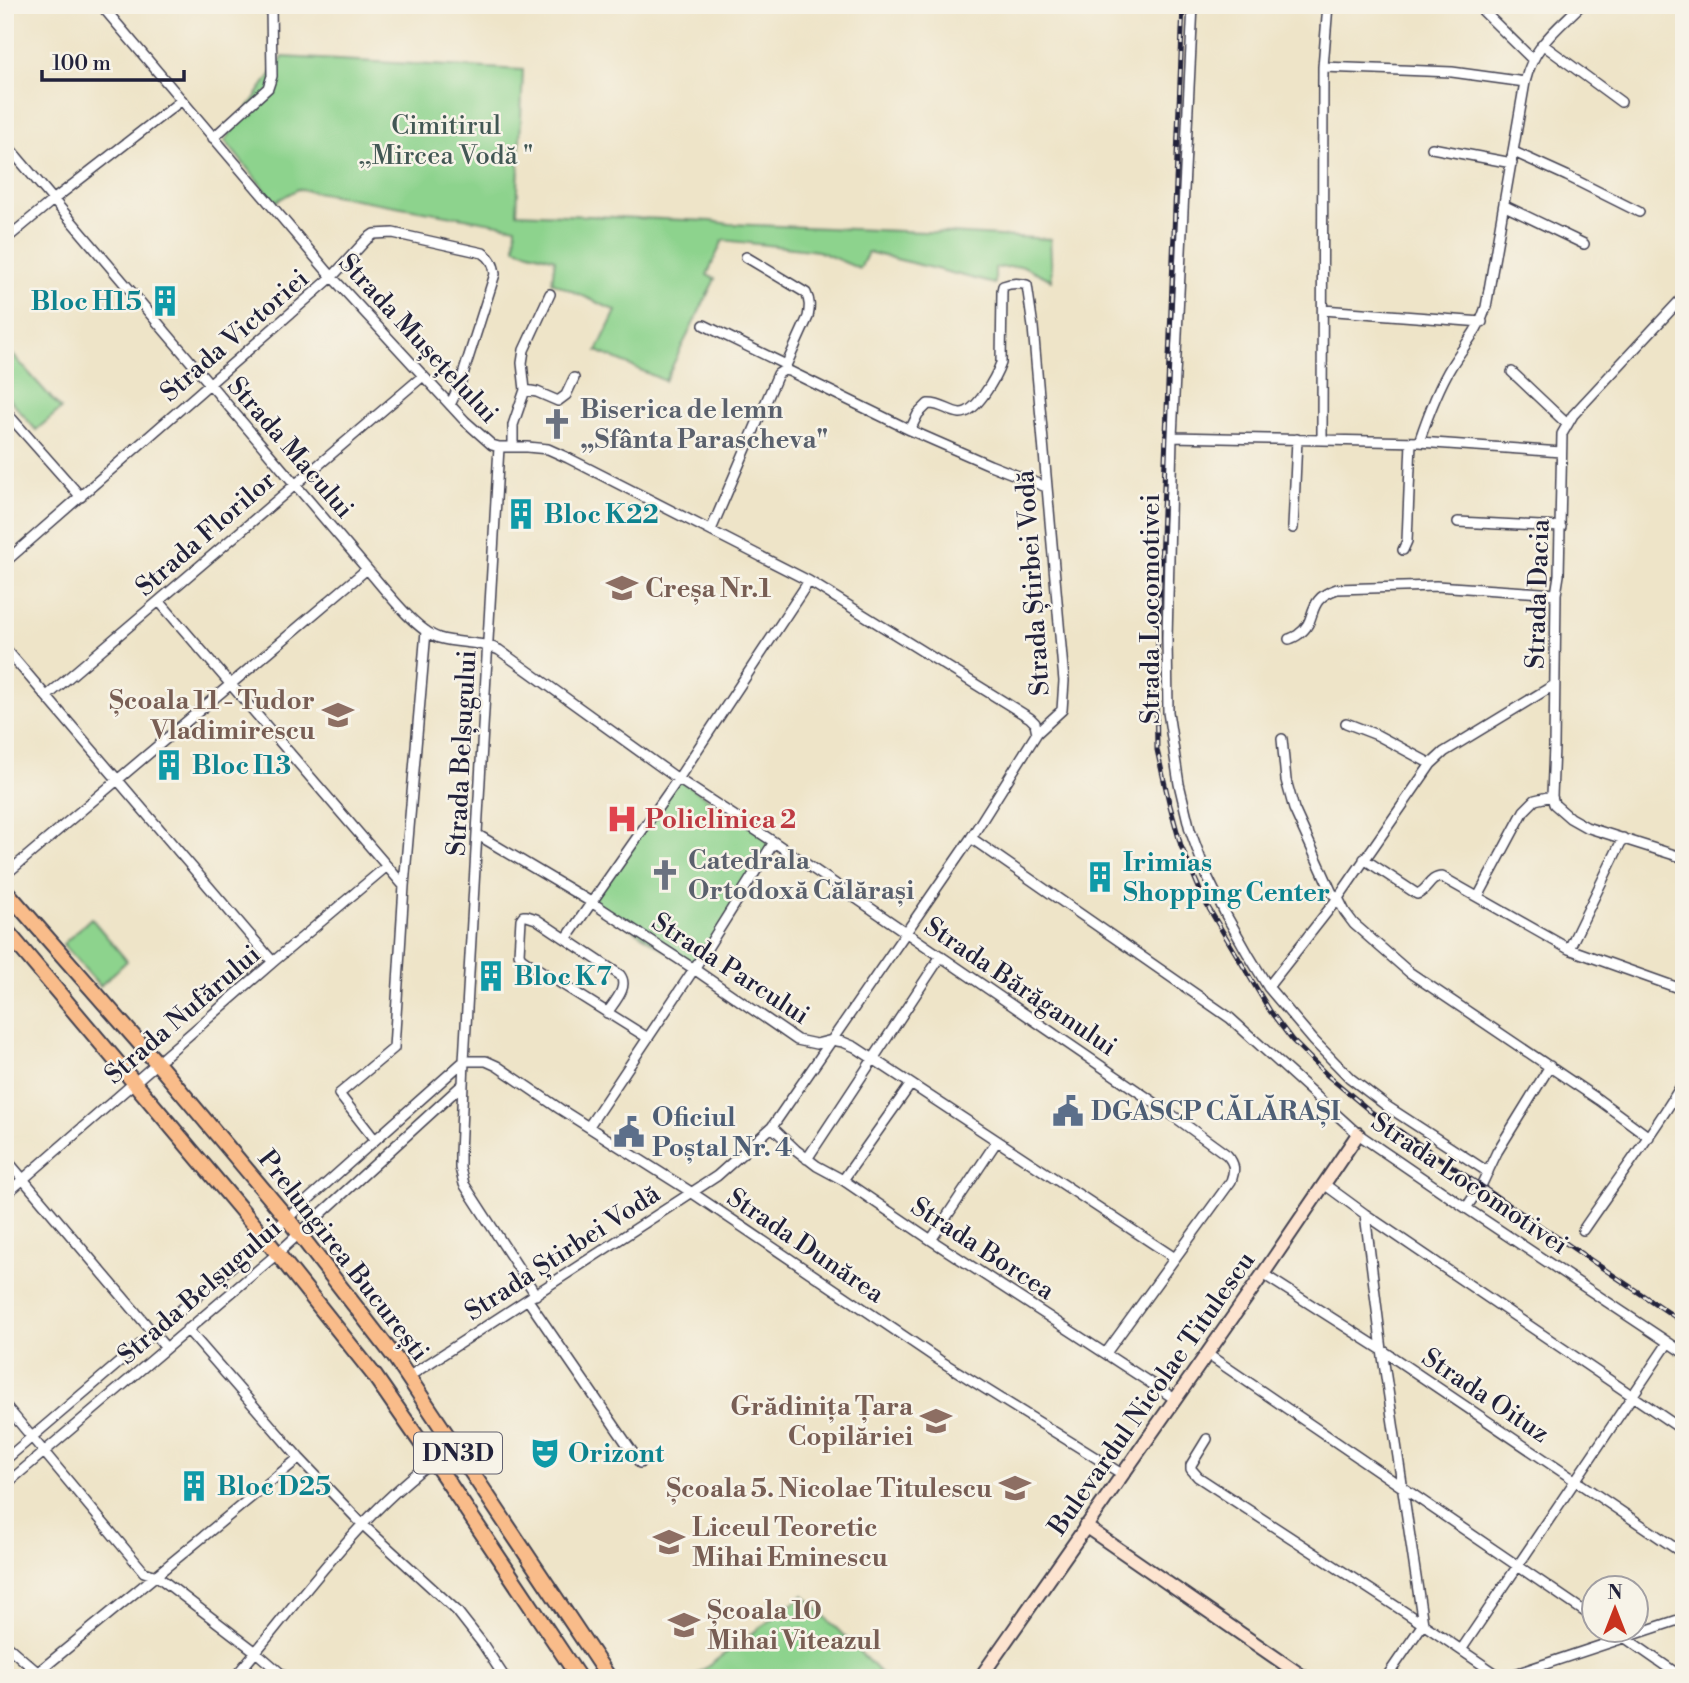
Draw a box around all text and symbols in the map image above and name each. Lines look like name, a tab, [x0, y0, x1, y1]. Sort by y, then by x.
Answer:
scale bar	[42, 38, 184, 82]
text: 100 m	[52, 51, 111, 77]
park label: Cimitirul „Mircea Vodă "	[359, 110, 533, 172]
street label: Strada Mușețelului	[332, 247, 505, 430]
street label: Strada Victoriei	[154, 263, 315, 409]
building icon: Bloc H15	[148, 284, 182, 318]
place label: Bloc H15	[31, 286, 142, 318]
street label: Strada Macului	[220, 370, 360, 525]
place label: Biserica de lemn „Sfânta Parascheva"	[580, 394, 828, 456]
church icon: Biserica de lemn „Sfânta Parascheva"	[540, 407, 574, 441]
street label: Strada Florilor	[129, 464, 282, 603]
street label: Strada Știrbei Vodă	[1009, 468, 1057, 697]
street label: Strada Locomotivei	[1135, 494, 1167, 724]
building icon: Bloc K22	[504, 497, 538, 531]
place label: Bloc K22	[544, 499, 659, 531]
street label: Strada Dacia	[1519, 518, 1557, 670]
school or university icon: Creșa Nr.1	[605, 571, 639, 605]
place label: Creșa Nr.1	[645, 573, 772, 605]
street label: Strada Belșugului	[441, 649, 483, 857]
place label: Școala 11 - Tudor Vladimirescu	[109, 685, 315, 747]
school or university icon: Școala 11 - Tudor Vladimirescu	[321, 698, 355, 732]
building icon: Bloc I13	[152, 748, 186, 782]
place label: Bloc I13	[192, 750, 291, 782]
hospital icon: Policlinica 2	[605, 802, 639, 836]
place label: Policlinica 2	[645, 804, 796, 836]
place label: Catedrala Ortodoxă Călărași	[688, 845, 914, 907]
place label: Irimias Shopping Center	[1123, 847, 1330, 909]
church icon: Catedrala Ortodoxă Călărași	[648, 858, 682, 892]
building icon: Irimias Shopping Center	[1083, 860, 1117, 894]
street label: Strada Parcului	[646, 906, 815, 1032]
street label: Strada Bărăganului	[918, 911, 1123, 1063]
street label: Strada Nufărului	[98, 938, 267, 1091]
building icon: Bloc K7	[474, 959, 508, 993]
place label: Bloc K7	[514, 961, 612, 993]
public building icon: DGASCP CĂLĂRAȘI	[1051, 1094, 1085, 1128]
place label: DGASCP CĂLĂRAȘI	[1091, 1094, 1340, 1128]
place label: Oficiul Poștal Nr. 4	[652, 1102, 792, 1164]
street label: Strada Locomotivei	[1365, 1106, 1574, 1262]
public building icon: Oficiul Poștal Nr. 4	[612, 1115, 646, 1149]
street label: Prelungirea București	[251, 1144, 436, 1368]
street label: Strada Știrbei Vodă	[459, 1177, 667, 1328]
street label: Strada Dunărea	[721, 1181, 891, 1311]
street label: Strada Borcea	[905, 1191, 1061, 1308]
street label: Strada Belșugului	[111, 1212, 288, 1372]
street label: Bulevardul Nicolae Titulescu	[1041, 1245, 1262, 1542]
street label: Strada Oituz	[1416, 1342, 1555, 1450]
place label: Grădinița Țara Copilăriei	[730, 1391, 914, 1453]
school or university icon: Grădinița Țara Copilăriei	[919, 1404, 953, 1438]
road number: DN3D	[414, 1433, 502, 1474]
theatre icon: Orizont	[528, 1436, 562, 1470]
place label: Orizont	[568, 1438, 665, 1470]
building icon: Bloc D25	[177, 1469, 211, 1503]
place label: Bloc D25	[217, 1471, 331, 1503]
school or university icon: Școala 5. Nicolae Titulescu	[998, 1471, 1032, 1505]
place label: Școala 5. Nicolae Titulescu	[666, 1473, 992, 1505]
place label: Liceul Teoretic Mihai Eminescu	[692, 1512, 888, 1574]
school or university icon: Liceul Teoretic Mihai Eminescu	[652, 1525, 686, 1559]
north arrow	[1580, 1574, 1650, 1644]
text: N	[1607, 1581, 1623, 1605]
place label: Școala 10 Mihai Viteazul	[707, 1595, 881, 1657]
school or university icon: Școala 10 Mihai Viteazul	[667, 1608, 701, 1642]

